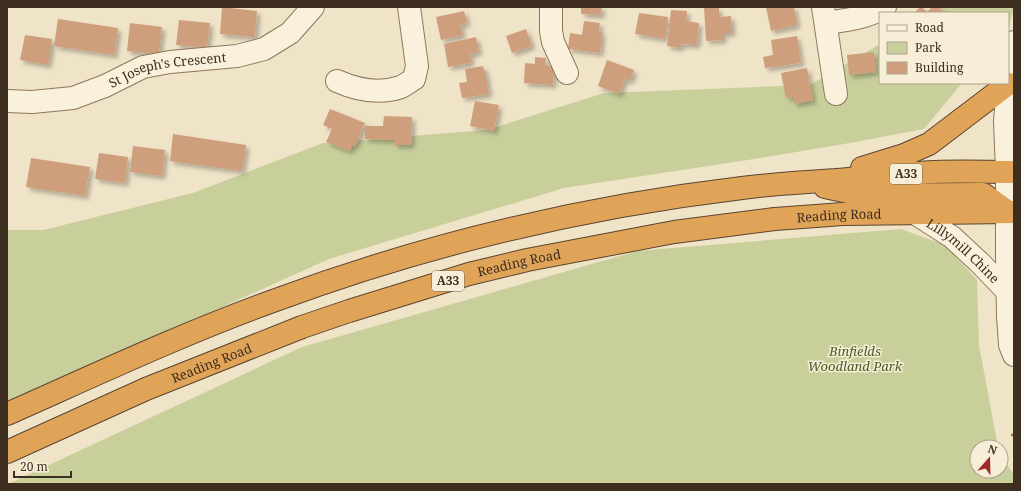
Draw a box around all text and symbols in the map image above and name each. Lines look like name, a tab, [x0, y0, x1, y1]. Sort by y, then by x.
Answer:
legend	[879, 12, 1009, 84]
text: Road	[915, 19, 945, 36]
text: Park	[915, 39, 943, 56]
street label: St Joseph's Crescent	[105, 48, 227, 92]
text: Building	[915, 59, 964, 76]
road number: A33	[890, 164, 922, 184]
street label: Reading Road	[796, 205, 882, 226]
street label: Lillymill Chine	[923, 214, 1004, 287]
street label: Reading Road	[475, 245, 562, 281]
road number: A33	[432, 271, 464, 291]
street label: Reading Road	[169, 339, 254, 387]
park label: Binfields Woodland Park	[808, 342, 903, 375]
north arrow	[969, 439, 1009, 479]
text: N	[986, 441, 1000, 458]
scale bar	[14, 453, 71, 479]
text: 20 m	[20, 458, 48, 475]

